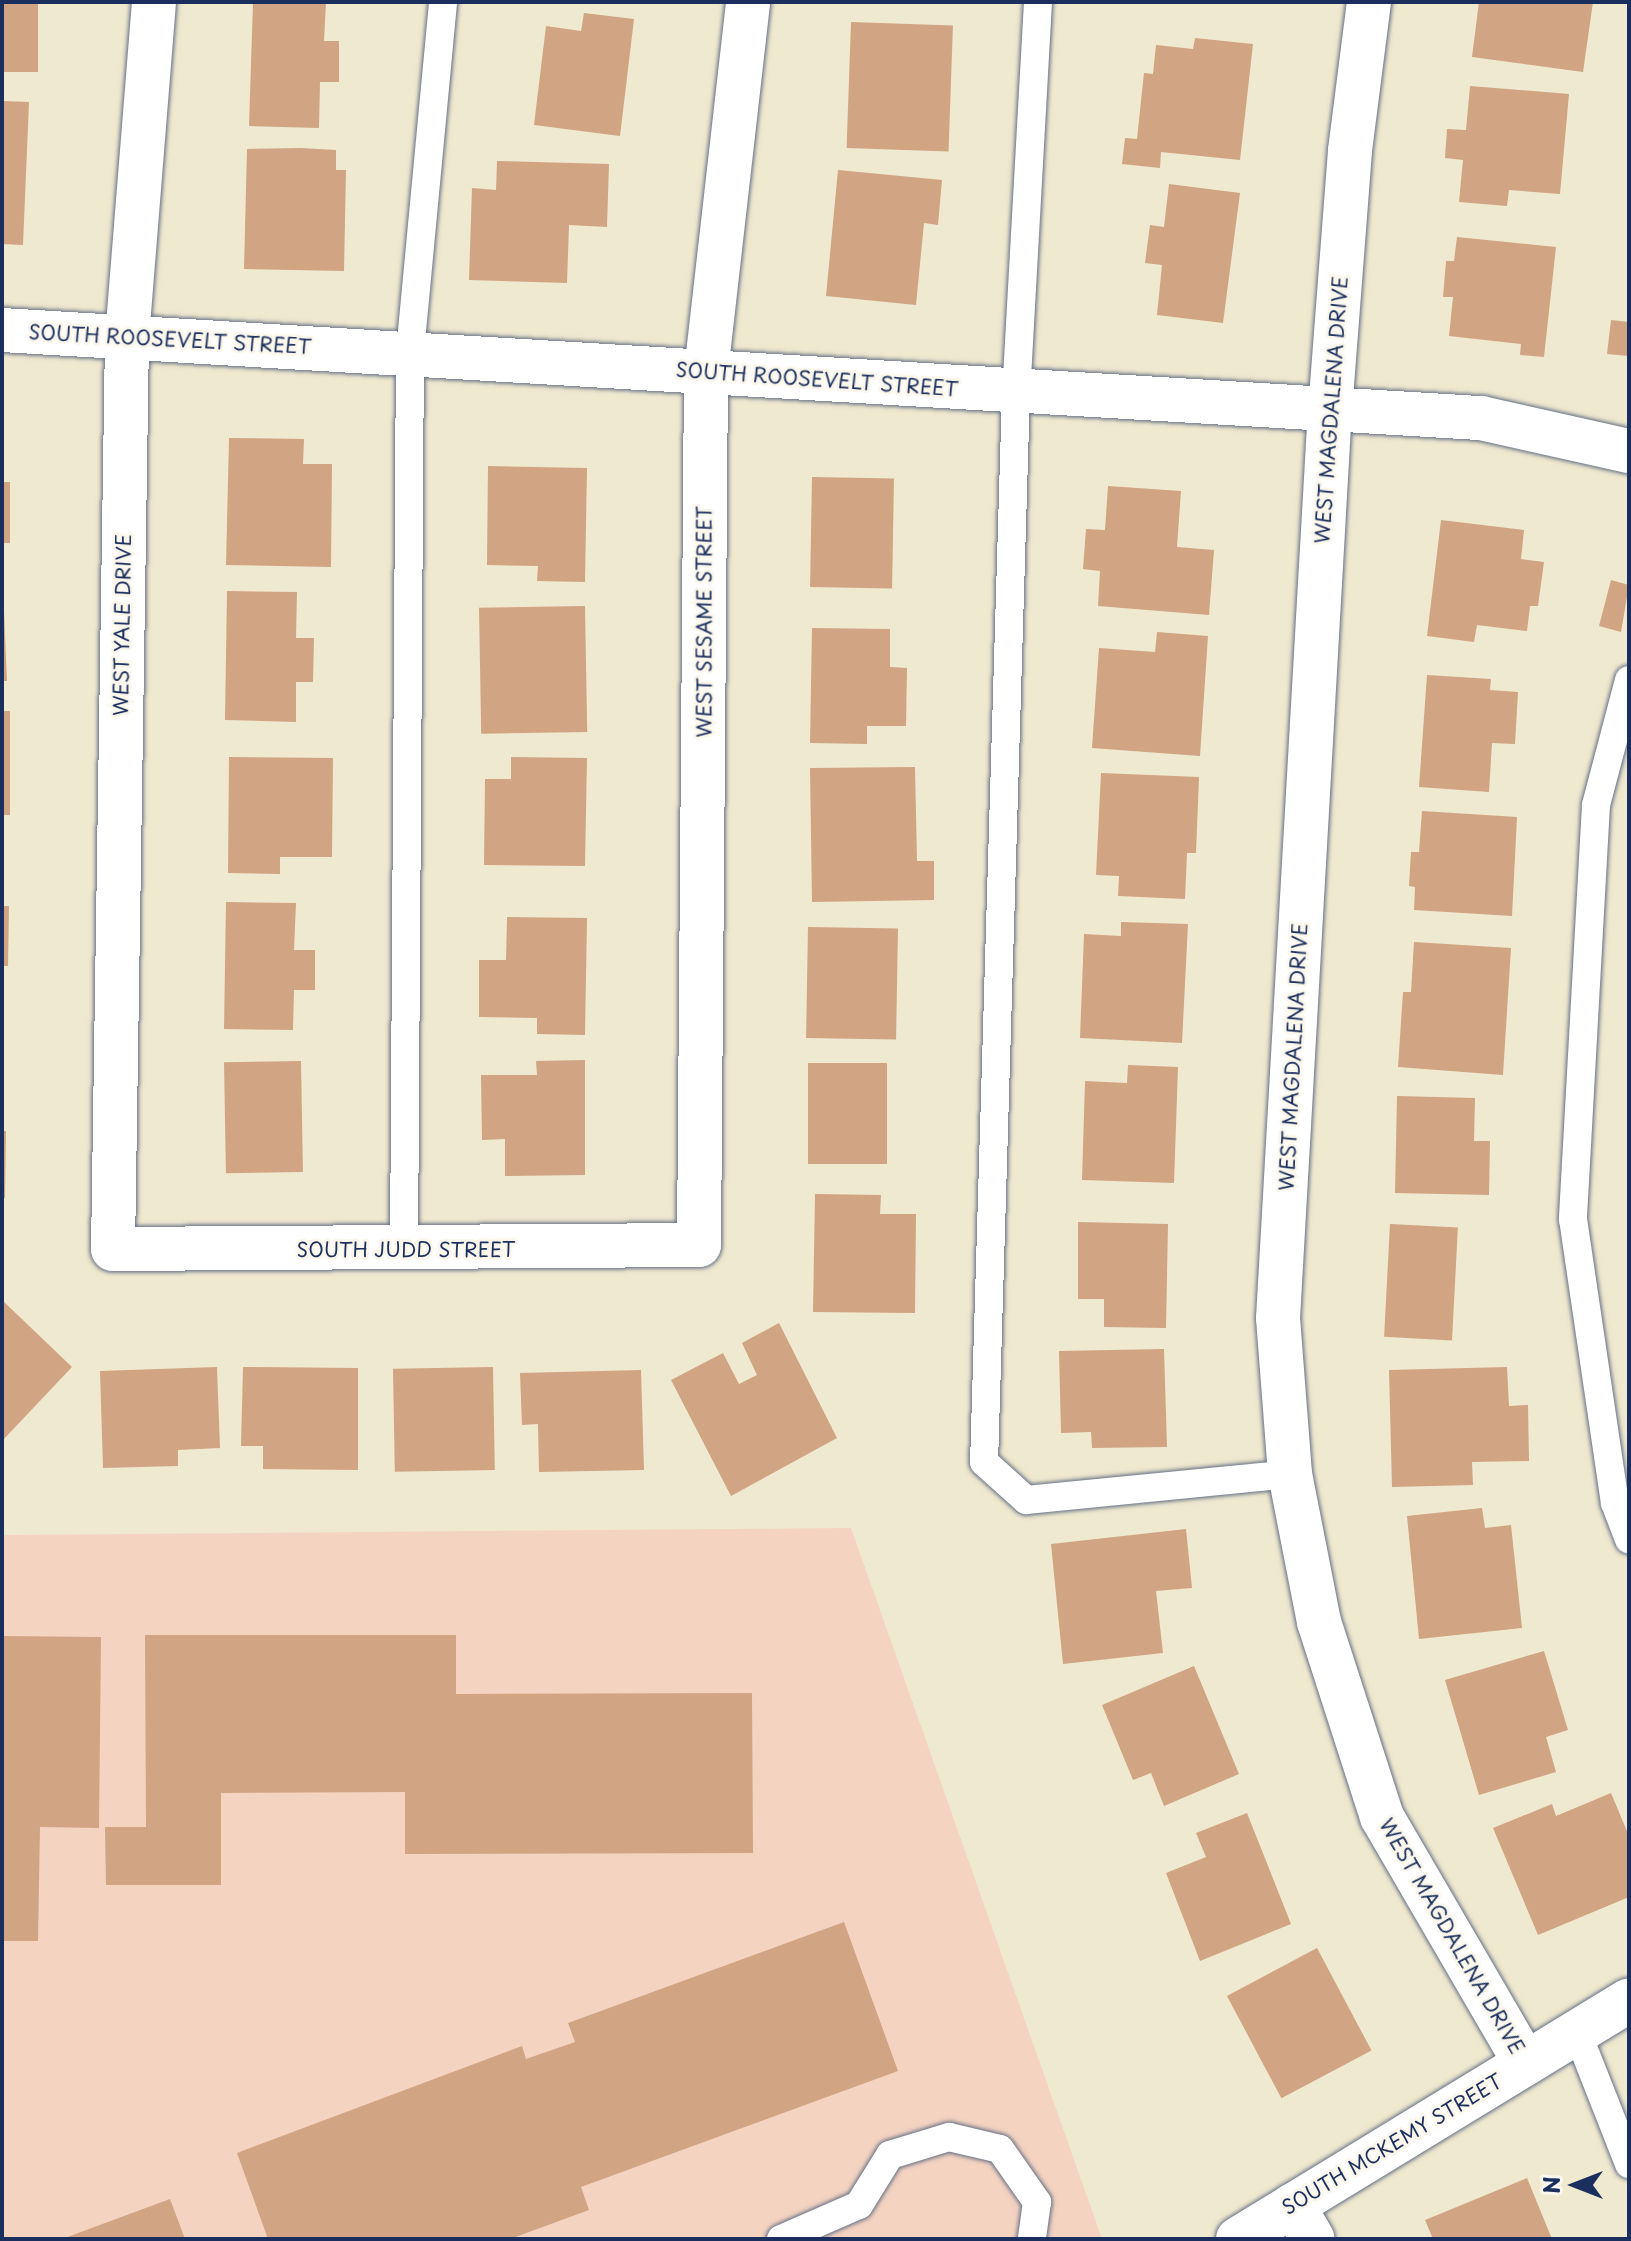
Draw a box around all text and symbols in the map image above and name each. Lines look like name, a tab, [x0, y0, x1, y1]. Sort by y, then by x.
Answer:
street label: WEST MAGDALENA DRIVE	[1310, 274, 1352, 546]
street label: SOUTH ROOSEVELT STREET	[28, 320, 312, 358]
street label: SOUTH ROOSEVELT STREET	[675, 357, 959, 401]
street label: WEST SESAME STREET	[692, 504, 716, 740]
street label: WEST YALE DRIVE	[108, 533, 136, 717]
street label: WEST MAGDALENA DRIVE	[1274, 921, 1312, 1193]
street label: SOUTH JUDD STREET	[295, 1237, 517, 1261]
street label: WEST MAGDALENA DRIVE	[1374, 1813, 1530, 2059]
street label: SOUTH MCKEMY STREET	[1276, 2068, 1508, 2220]
north arrow	[1535, 2145, 1615, 2225]
text: N	[1534, 2176, 1567, 2194]

